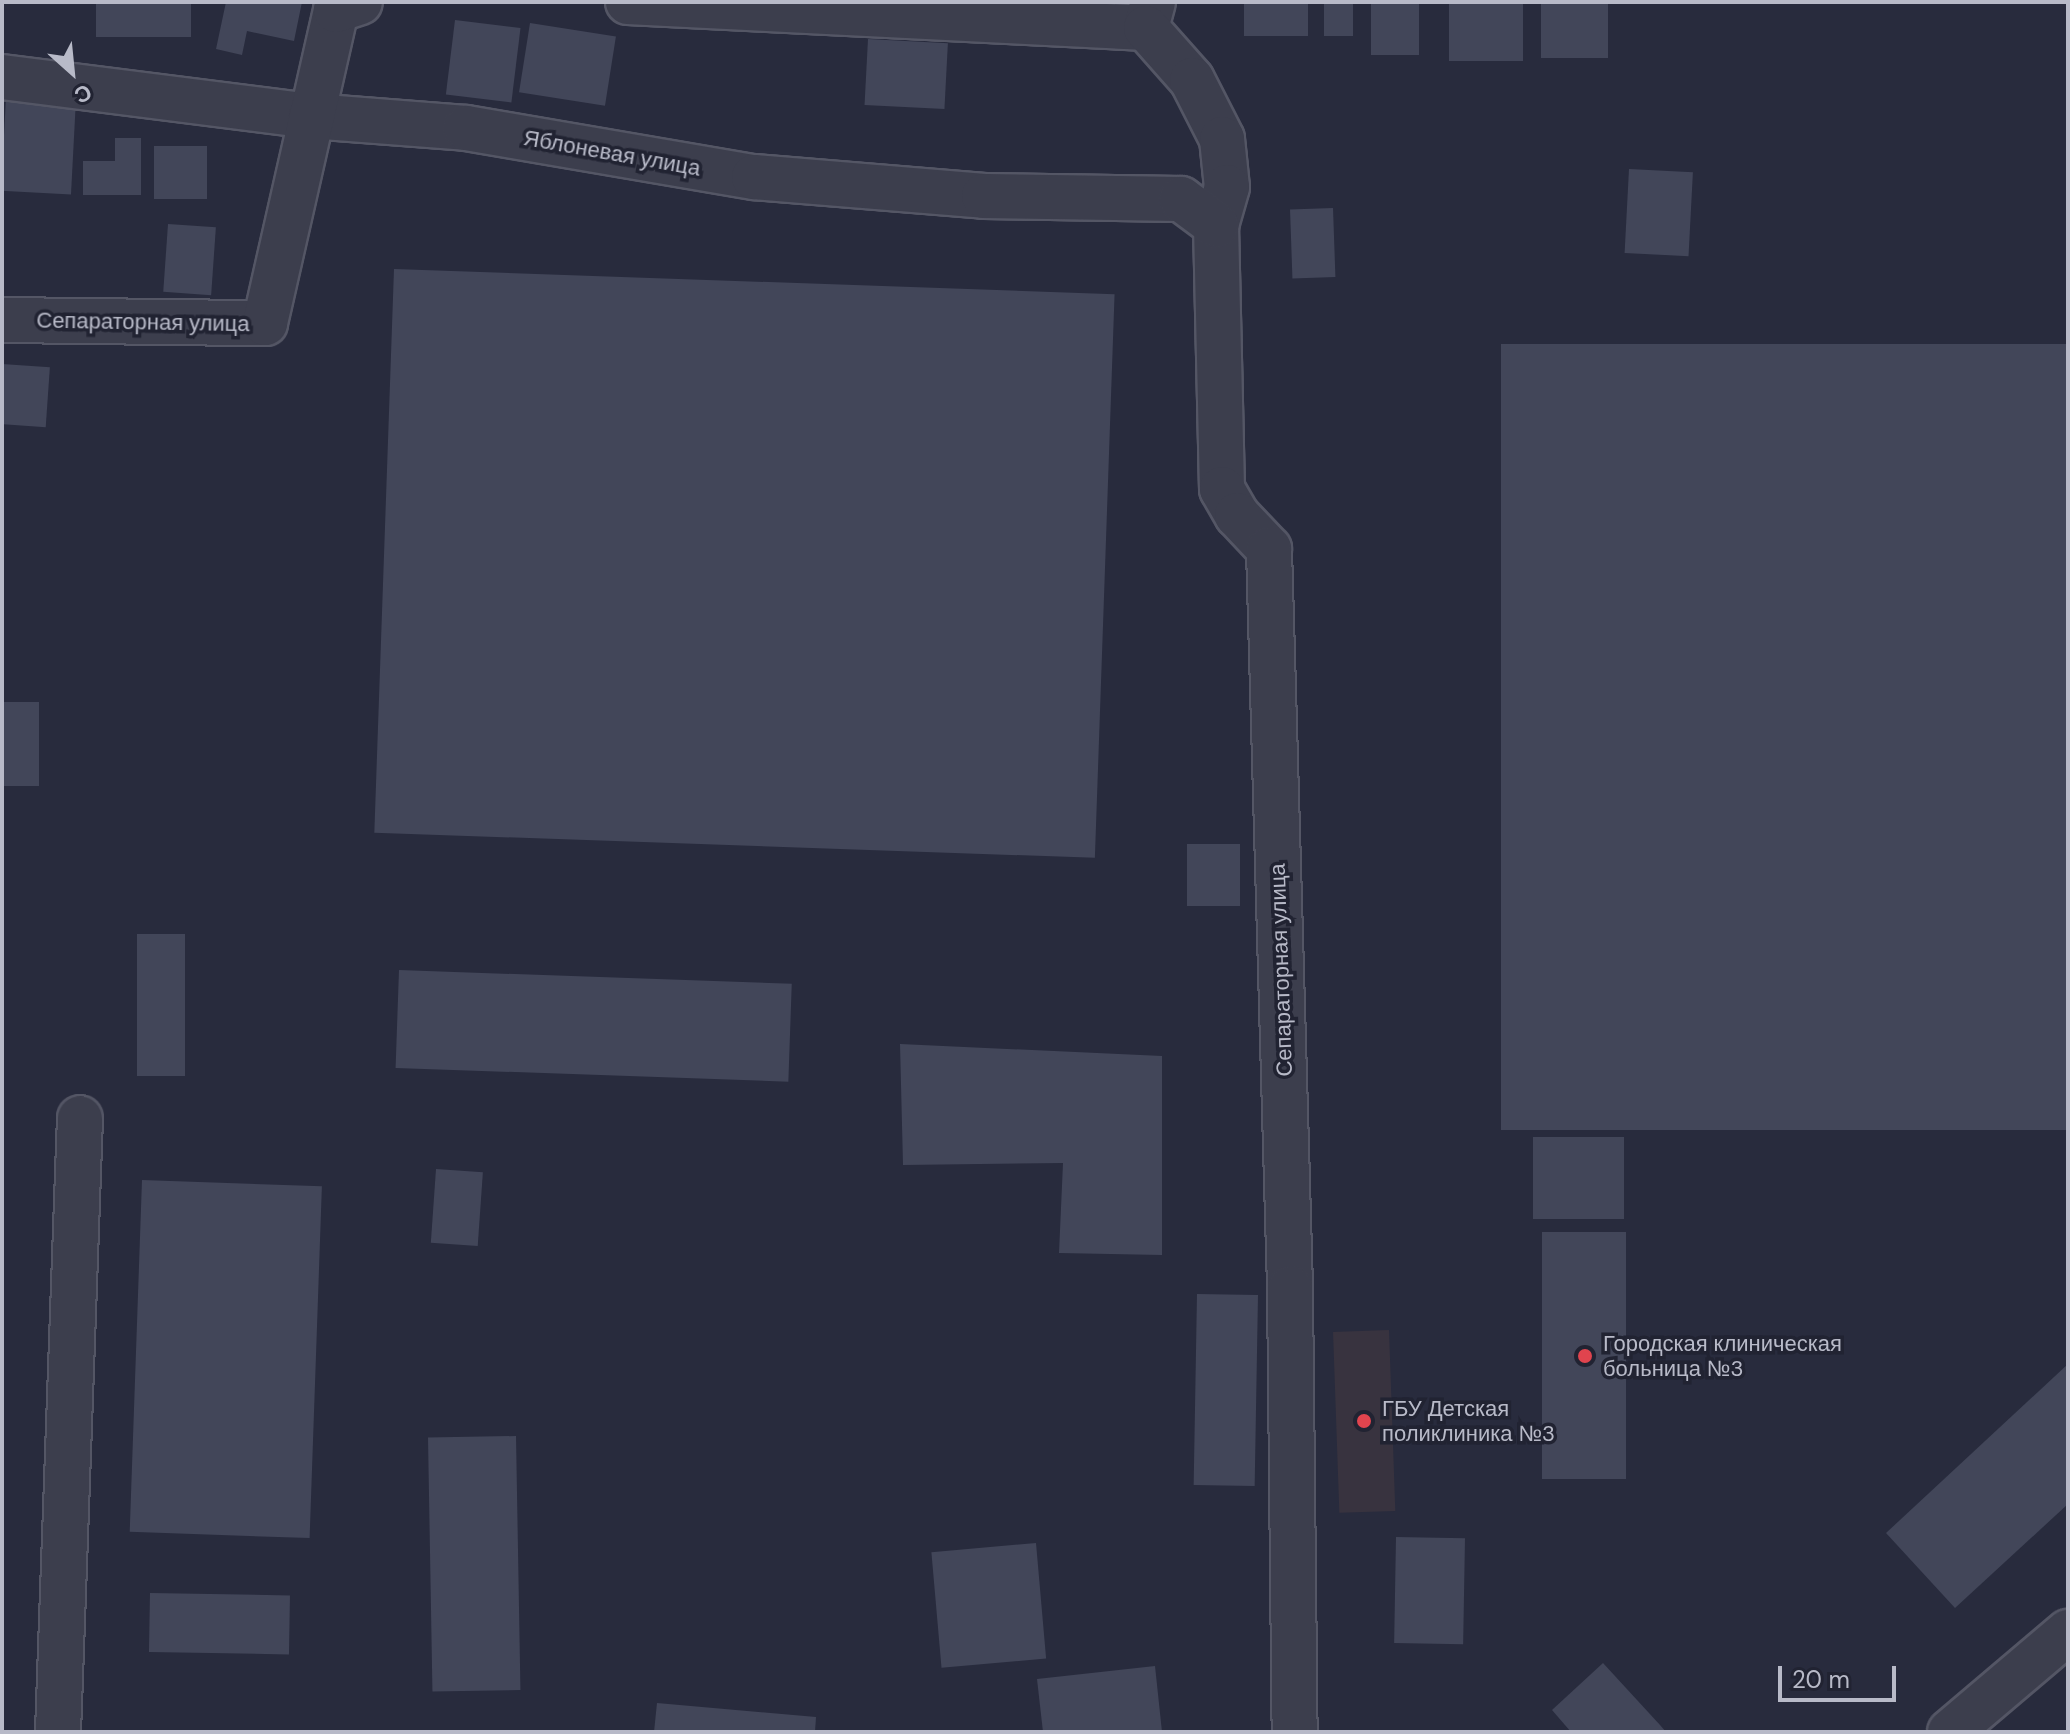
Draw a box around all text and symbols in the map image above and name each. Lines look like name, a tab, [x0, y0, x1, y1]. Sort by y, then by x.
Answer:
north arrow	[32, 32, 112, 112]
text: С	[69, 77, 97, 110]
street label: Яблоневая улица	[522, 124, 702, 182]
street label: Сепараторная улица	[36, 307, 250, 337]
street label: Сепараторная улица	[1264, 863, 1298, 1077]
place label: Городская клиническая больница №3	[1603, 1330, 1842, 1382]
marker: Городская клиническая больница №3	[1574, 1345, 1596, 1367]
place label: ГБУ Детская поликлиника №3	[1382, 1395, 1555, 1446]
marker: ГБУ Детская поликлиника №3	[1353, 1410, 1375, 1432]
scale bar	[1782, 1650, 1900, 1700]
text: 20 m	[1792, 1664, 1850, 1695]

